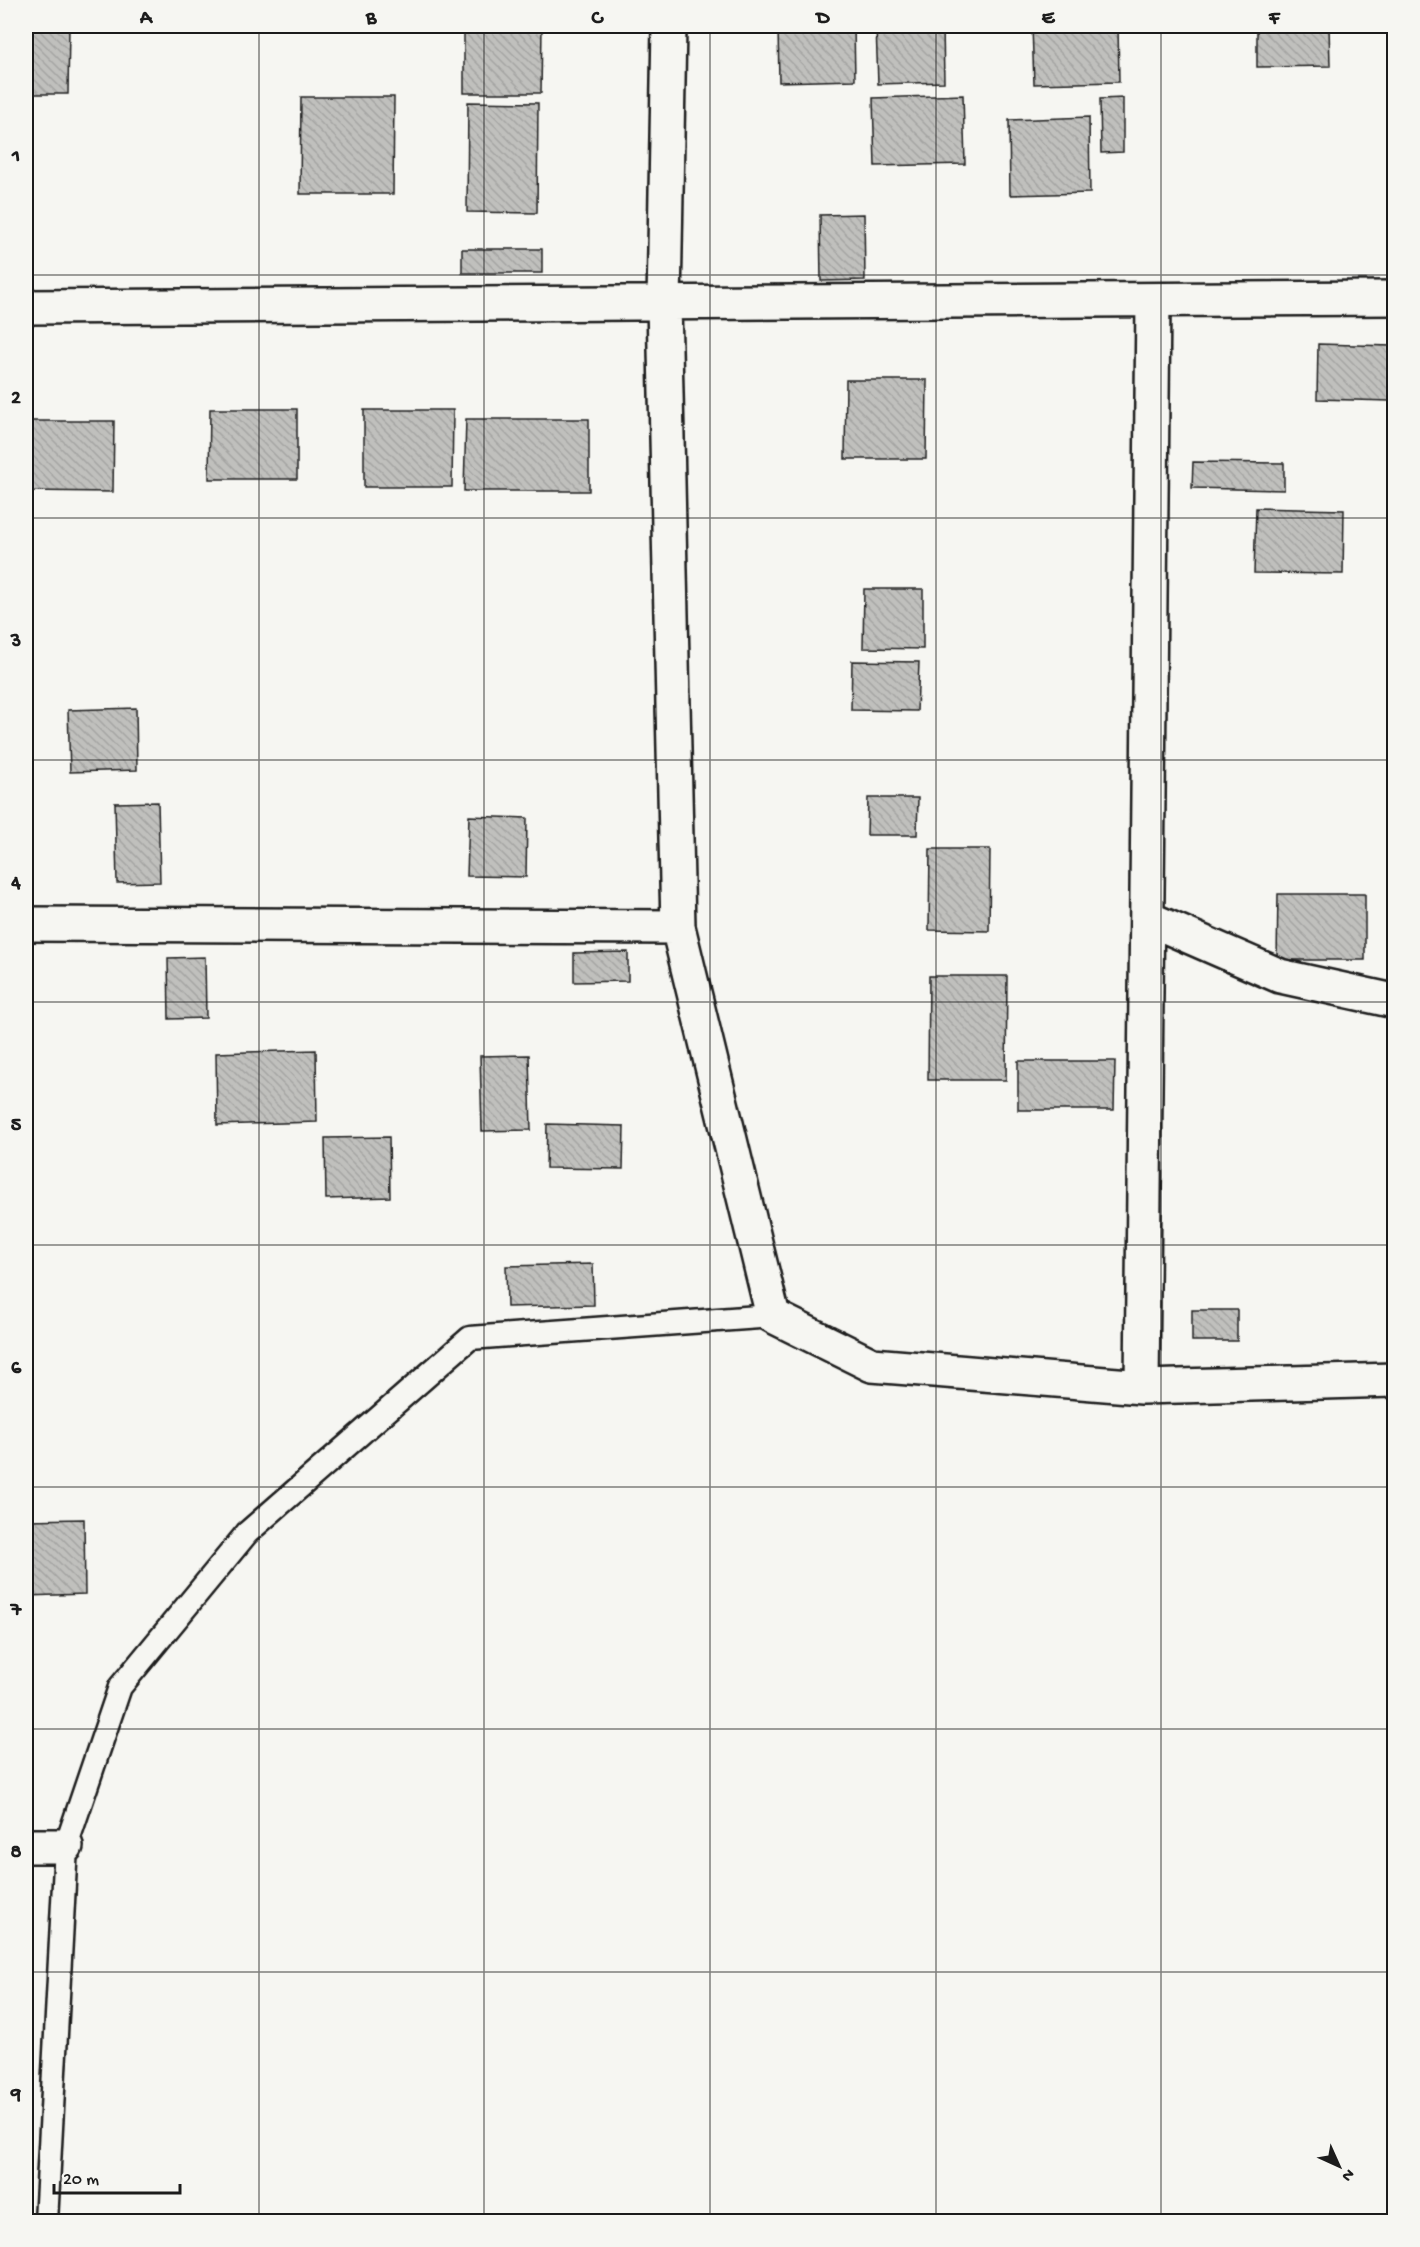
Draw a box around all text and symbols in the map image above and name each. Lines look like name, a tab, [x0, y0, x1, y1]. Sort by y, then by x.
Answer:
text: A	[139, 8, 154, 31]
text: B	[365, 8, 377, 31]
text: C	[591, 8, 605, 31]
text: D	[814, 8, 830, 31]
text: E	[1042, 8, 1056, 31]
text: F	[1268, 8, 1281, 31]
text: 1	[11, 146, 20, 169]
text: 2	[11, 388, 21, 411]
text: 3	[10, 631, 21, 654]
text: 4	[10, 873, 21, 896]
text: 5	[11, 1115, 22, 1138]
text: 6	[11, 1358, 22, 1381]
text: 7	[10, 1600, 23, 1623]
text: 8	[11, 1842, 22, 1865]
text: 9	[10, 2085, 21, 2108]
north arrow	[1309, 2136, 1369, 2196]
scale bar	[54, 2157, 180, 2195]
text: N	[1336, 2164, 1358, 2185]
text: 20 m	[63, 2170, 99, 2191]

